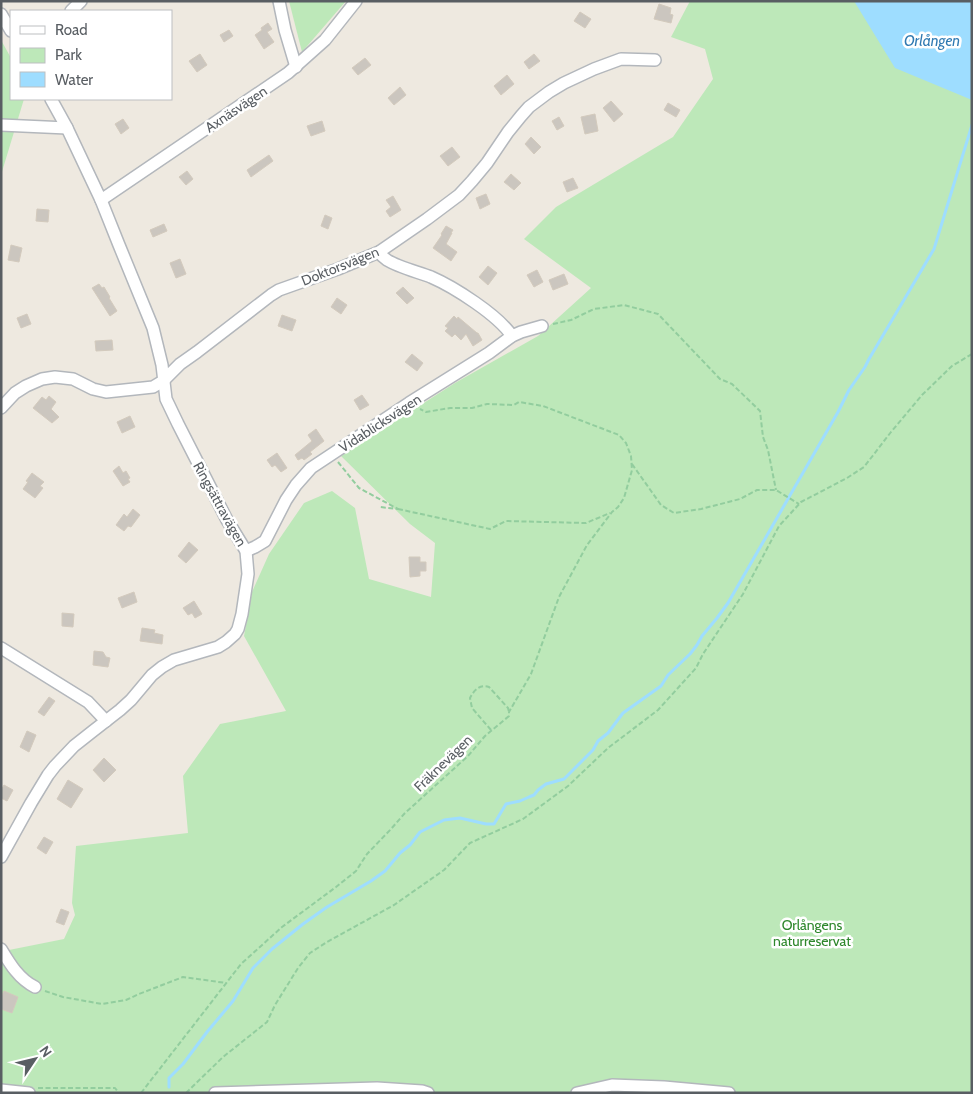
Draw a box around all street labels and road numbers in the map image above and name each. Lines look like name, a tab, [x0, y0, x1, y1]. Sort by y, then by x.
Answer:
street label: Axnäsvägen	[201, 82, 271, 136]
street label: Doktorsvägen	[299, 242, 382, 290]
street label: Vidablicksvägen	[335, 390, 425, 456]
street label: Ringsättravägen	[189, 458, 251, 550]
street label: Fräknevägen	[410, 731, 476, 795]

